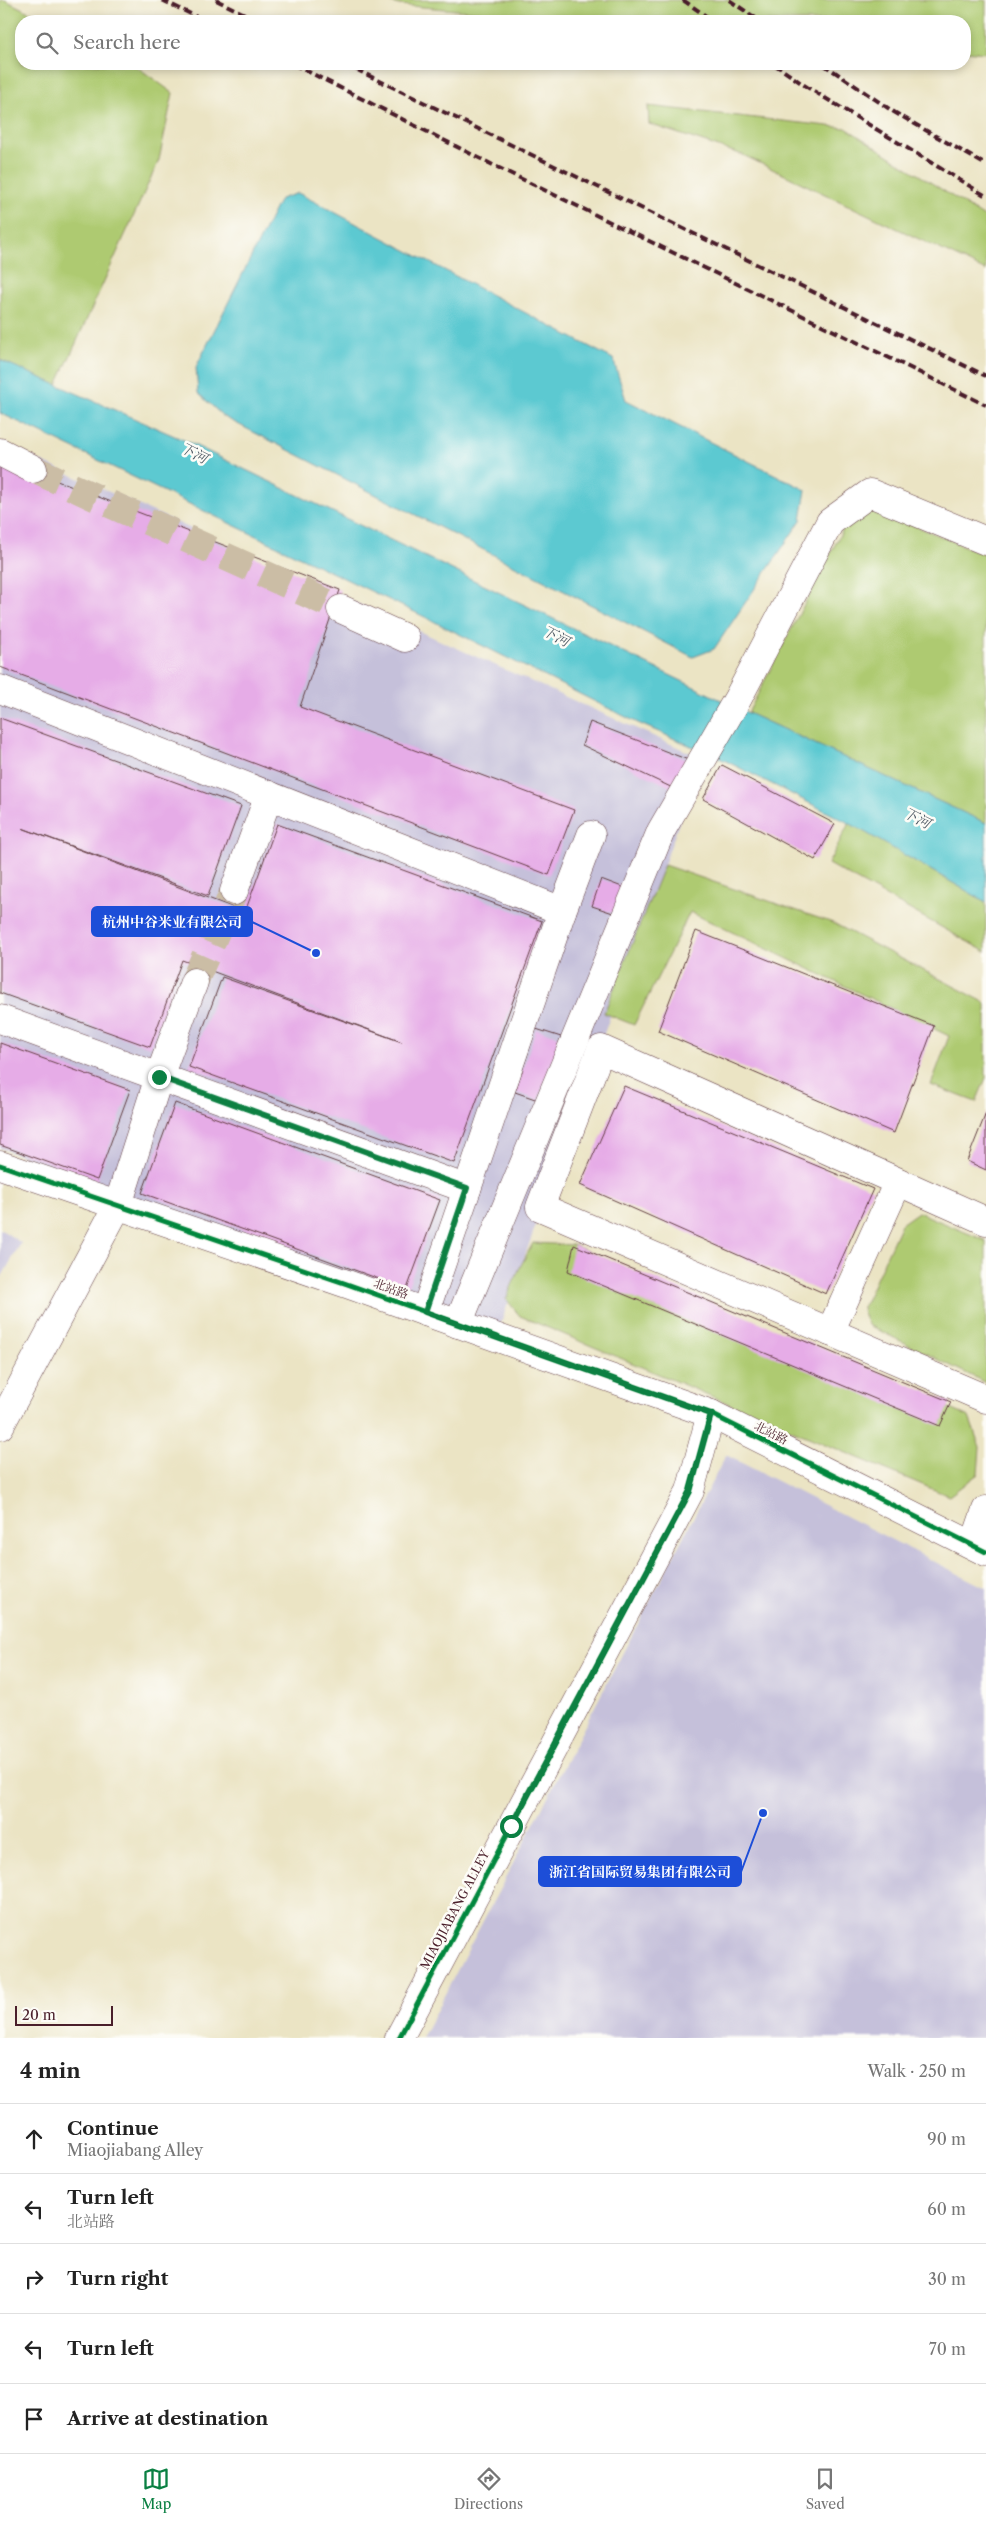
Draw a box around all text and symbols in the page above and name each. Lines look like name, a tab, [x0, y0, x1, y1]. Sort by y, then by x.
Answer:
search box	[15, 15, 971, 70]
icon: search	[33, 29, 61, 57]
text: Search here	[73, 31, 181, 54]
water label: 下河	[177, 439, 213, 469]
water label: 下河	[539, 622, 575, 652]
water label: 下河	[900, 804, 936, 834]
callout: 杭州中谷米业有限公司	[92, 907, 252, 936]
text: 杭州中谷米业有限公司	[102, 913, 242, 931]
route end	[148, 1066, 171, 1089]
street label: 北站路	[372, 1275, 411, 1302]
street label: 北站路	[752, 1418, 791, 1447]
route start	[500, 1815, 523, 1838]
street label: MIAOJIABANG ALLEY	[417, 1847, 493, 1972]
callout: 浙江省国际贸易集团有限公司	[539, 1857, 741, 1886]
text: 浙江省国际贸易集团有限公司	[549, 1863, 731, 1881]
scale bar	[15, 2003, 112, 2026]
text: 20 m	[22, 2006, 56, 2024]
text: 4 min	[20, 2058, 81, 2083]
text: Walk · 250 m	[868, 2061, 966, 2081]
text: Continue	[67, 2117, 159, 2140]
icon: ahead	[20, 2125, 48, 2153]
text: 90 m	[927, 2129, 966, 2149]
text: Miaojiabang Alley	[67, 2140, 203, 2160]
text: Turn left	[67, 2186, 154, 2209]
icon: left	[20, 2195, 48, 2223]
text: 60 m	[927, 2199, 966, 2219]
text: 北站路	[67, 2211, 115, 2231]
icon: right	[20, 2265, 48, 2293]
text: Turn right	[67, 2267, 168, 2290]
text: 30 m	[928, 2269, 966, 2289]
icon: left	[20, 2335, 48, 2363]
text: Turn left	[67, 2337, 154, 2360]
text: 70 m	[929, 2339, 966, 2359]
icon: arrive	[20, 2405, 48, 2433]
text: Arrive at destination	[67, 2407, 268, 2430]
tab: Map	[141, 2465, 171, 2513]
tab: Directions	[454, 2465, 523, 2513]
tab: Saved	[806, 2465, 845, 2513]

